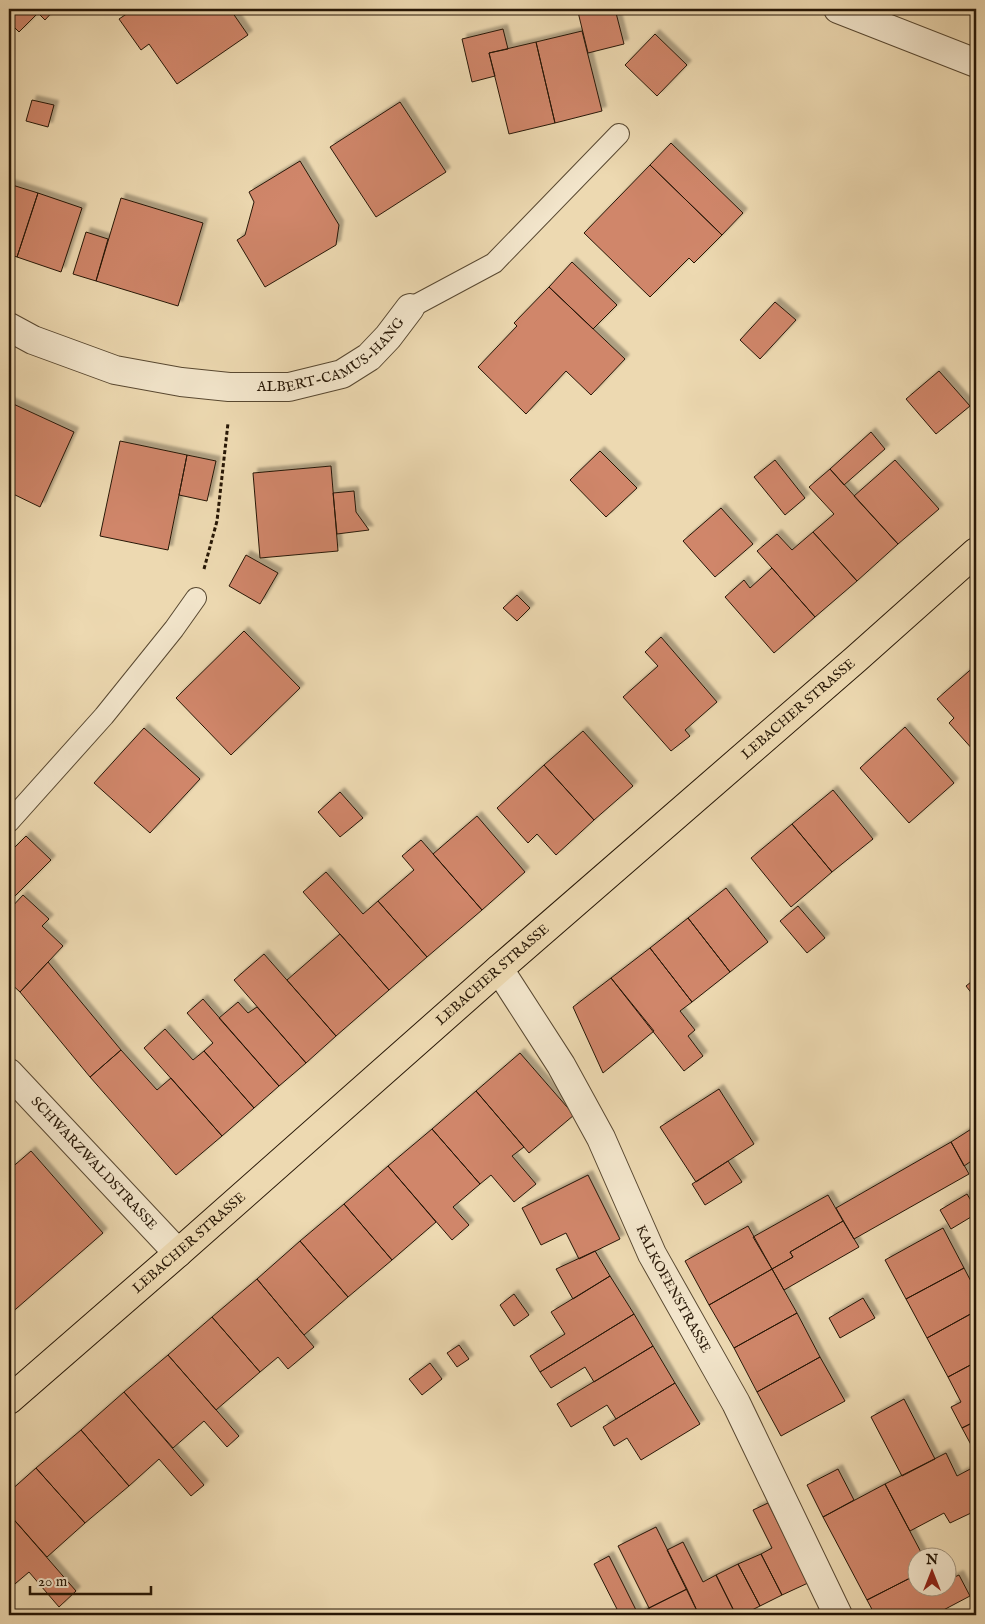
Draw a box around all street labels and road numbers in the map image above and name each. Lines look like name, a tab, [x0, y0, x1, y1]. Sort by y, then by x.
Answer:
street label: ALBERT-CAMUS-HANG	[256, 313, 409, 397]
street label: LEBACHER STRASSE	[738, 655, 859, 763]
street label: LEBACHER STRASSE	[432, 920, 553, 1030]
street label: SCHWARZWALDSTRASSE	[27, 1093, 161, 1234]
street label: LEBACHER STRASSE	[129, 1188, 250, 1298]
street label: KALKOFENSTRASSE	[631, 1222, 715, 1356]

